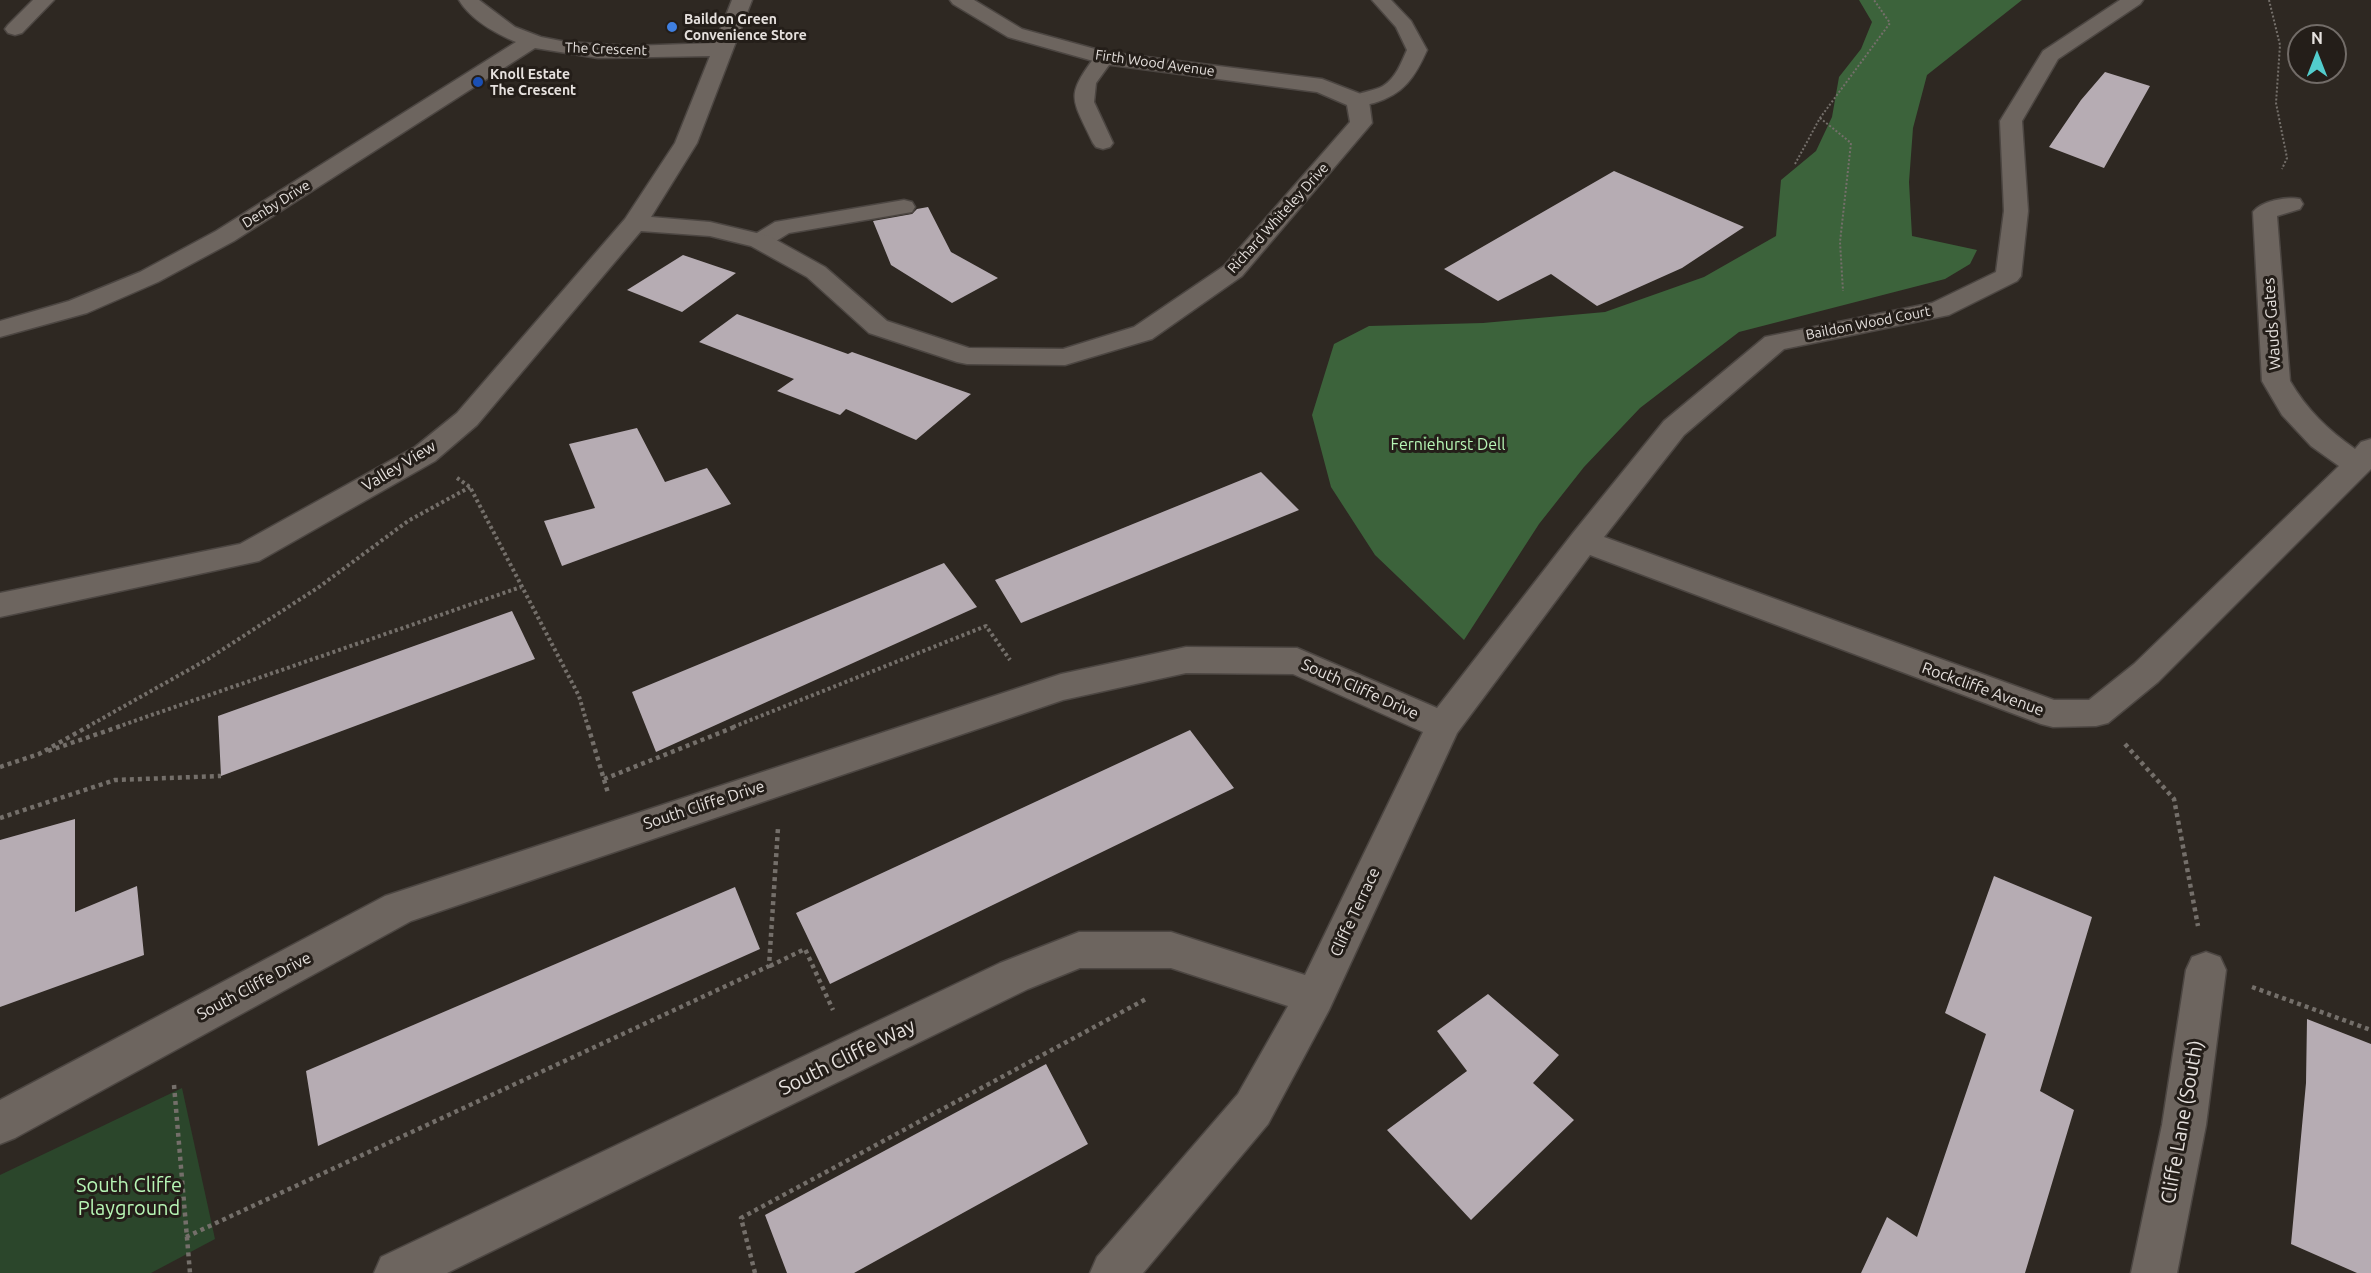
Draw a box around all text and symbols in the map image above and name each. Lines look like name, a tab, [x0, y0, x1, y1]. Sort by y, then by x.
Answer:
place label: Baildon Green Convenience Store	[684, 11, 807, 44]
marker: Baildon Green Convenience Store	[665, 20, 679, 34]
north arrow	[2287, 24, 2347, 84]
text: N	[2311, 29, 2323, 47]
street label: The Crescent	[565, 39, 647, 59]
street label: Firth Wood Avenue	[1094, 46, 1216, 80]
place label: Knoll Estate The Crescent	[490, 66, 576, 98]
marker: Knoll Estate The Crescent	[471, 75, 485, 89]
street label: Richard Whiteley Drive	[1224, 159, 1332, 277]
street label: Denby Drive	[239, 177, 313, 231]
street label: Wauds Gates	[2259, 277, 2285, 371]
street label: Baildon Wood Court	[1804, 303, 1932, 343]
park label: Ferniehurst Dell	[1391, 435, 1505, 455]
street label: Valley View	[359, 437, 439, 495]
street label: South Cliffe Drive	[1298, 655, 1422, 723]
street label: Rockcliffe Avenue	[1919, 658, 2047, 720]
street label: South Cliffe Drive	[641, 776, 767, 834]
street label: Cliffe Terrace	[1326, 864, 1384, 960]
street label: South Cliffe Drive	[194, 948, 314, 1024]
street label: South Cliffe Way	[775, 1014, 919, 1100]
street label: Cliffe Lane (South)	[2156, 1038, 2208, 1206]
park label: South Cliffe Playground	[76, 1173, 182, 1220]

